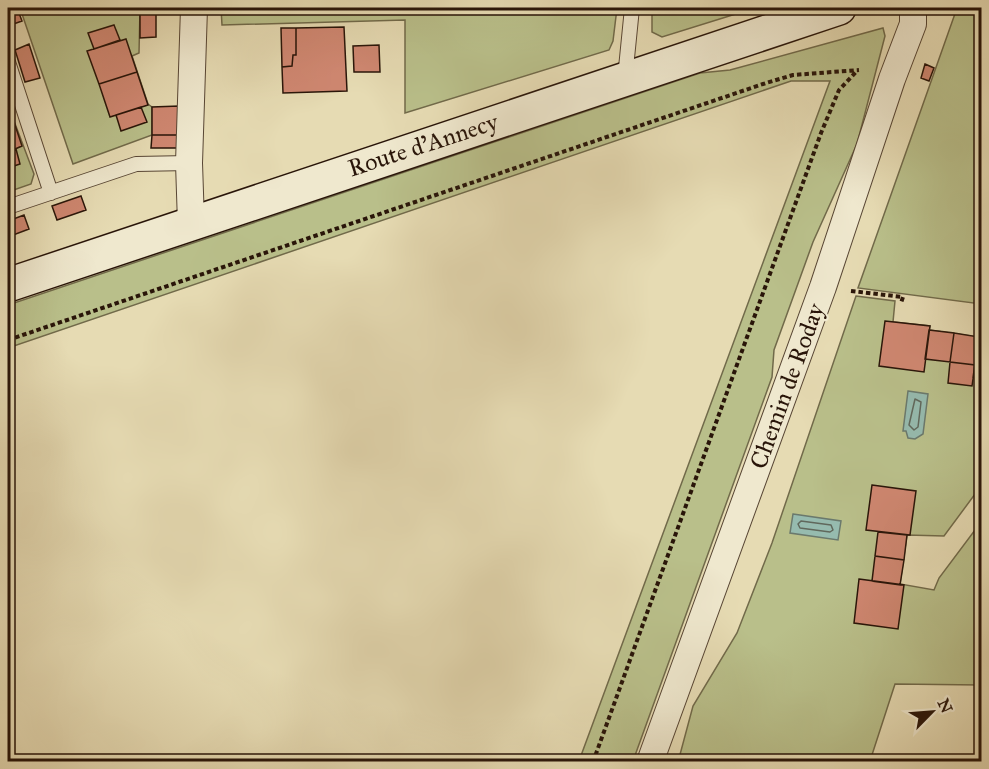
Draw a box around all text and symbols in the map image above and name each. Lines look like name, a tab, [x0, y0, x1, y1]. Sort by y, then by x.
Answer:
street label: Route d'Annecy	[344, 106, 502, 183]
street label: Chemin de Roday	[743, 298, 831, 473]
north arrow	[902, 682, 962, 742]
text: N	[934, 696, 957, 716]

